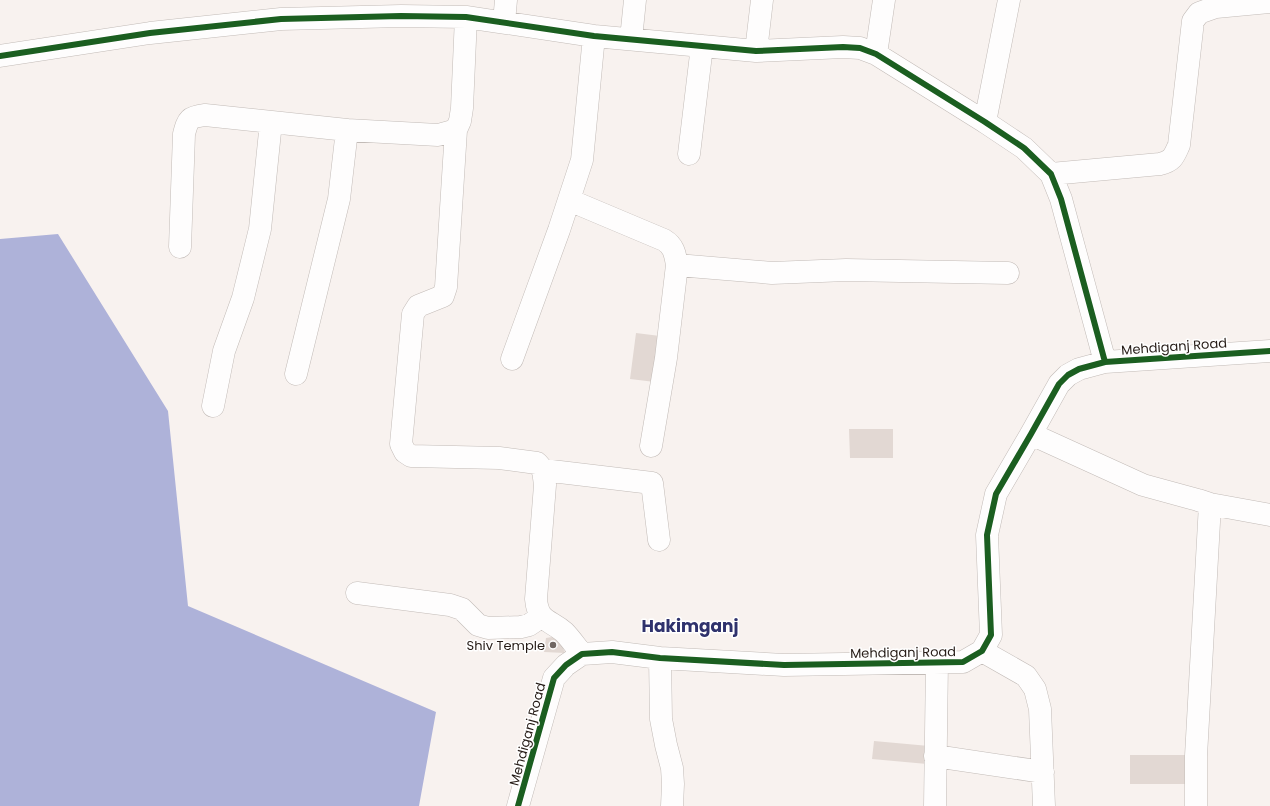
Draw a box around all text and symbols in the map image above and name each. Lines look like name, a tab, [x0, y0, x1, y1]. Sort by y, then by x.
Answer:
street label: Mehdiganj Road	[1121, 333, 1228, 360]
district label: Hakimganj	[641, 614, 739, 638]
place label: Shiv Temple	[467, 636, 545, 655]
marker: Shiv Temple	[548, 640, 558, 650]
street label: Mehdiganj Road	[850, 642, 956, 663]
street label: Mehdiganj Road	[505, 680, 550, 788]

